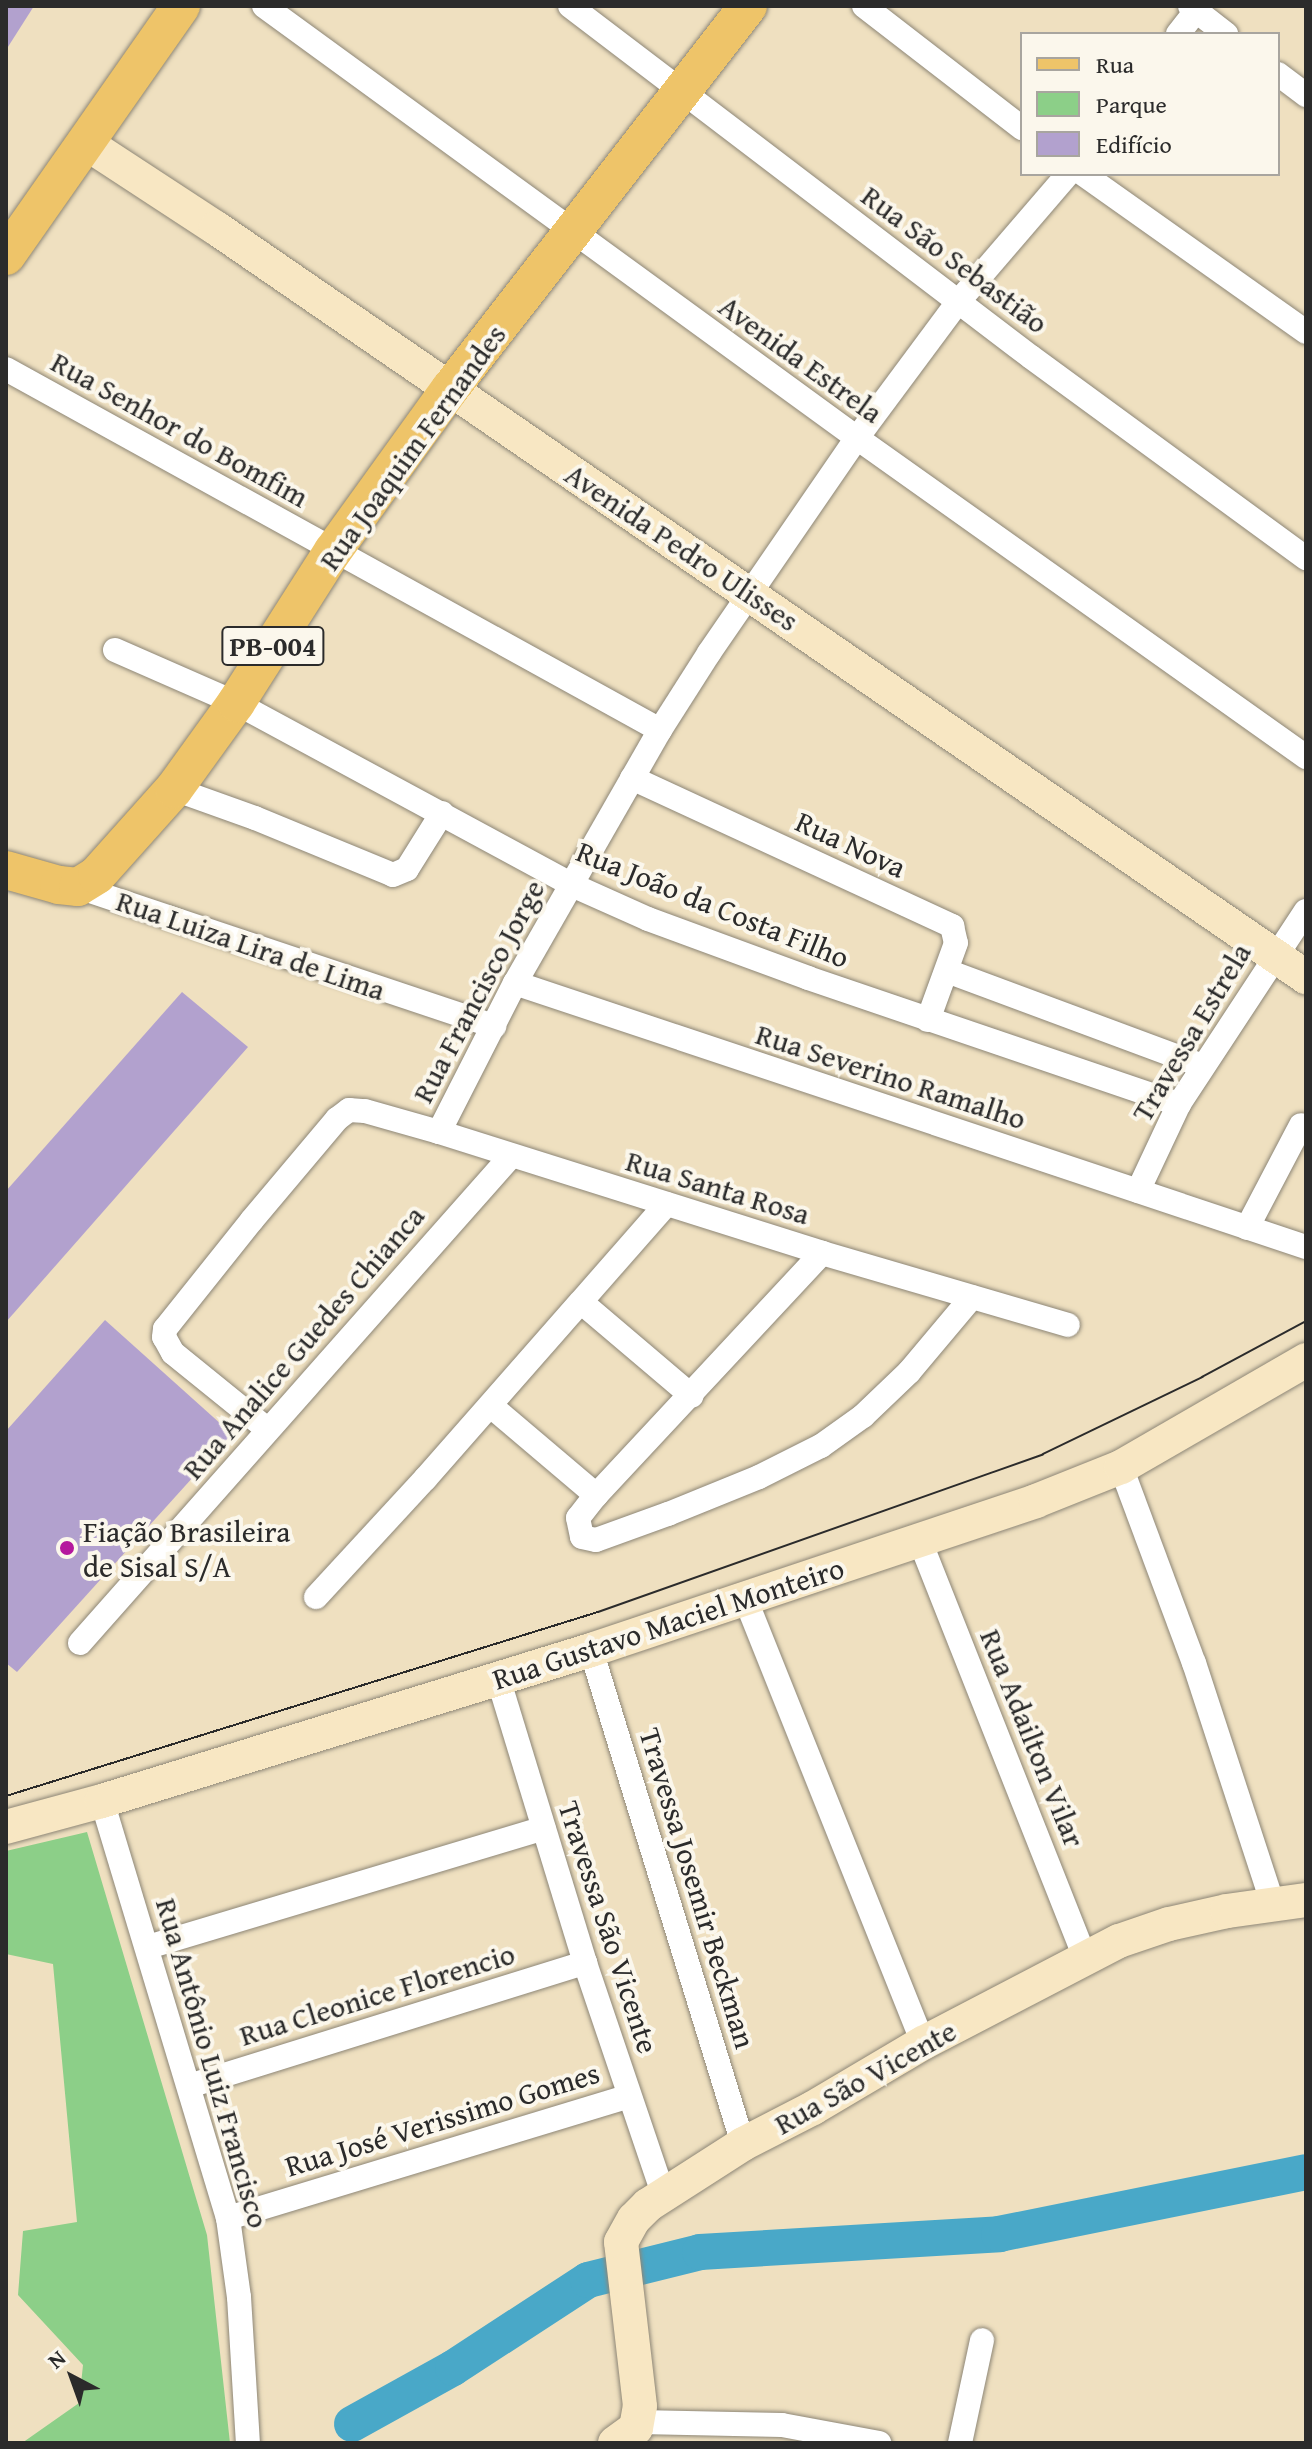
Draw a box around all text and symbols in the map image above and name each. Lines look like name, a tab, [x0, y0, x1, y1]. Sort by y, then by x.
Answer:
legend	[1020, 32, 1280, 176]
text: Rua	[1096, 47, 1134, 82]
text: Parque	[1096, 87, 1167, 122]
text: Edifício	[1096, 127, 1172, 162]
street label: Rua São Sebastião	[855, 177, 1055, 341]
street label: Avenida Estrela	[712, 288, 890, 430]
street label: Rua Joaquim Fernandes	[311, 317, 513, 577]
street label: Rua Senhor do Bomfim	[45, 343, 315, 515]
street label: Avenida Pedro Ulisses	[559, 456, 805, 638]
road number: PB-004	[221, 622, 325, 670]
street label: Rua Nova	[790, 803, 912, 885]
street label: Rua João da Costa Filho	[572, 833, 854, 975]
street label: Rua Francisco Jorge	[404, 874, 552, 1108]
street label: Rua Luiza Lira de Lima	[112, 882, 390, 1008]
street label: Travessa Estrela	[1124, 936, 1258, 1128]
street label: Rua Severino Ramalho	[752, 1015, 1030, 1137]
street label: Rua Santa Rosa	[622, 1142, 814, 1232]
street label: Rua Analice Guedes Chianca	[174, 1198, 432, 1486]
place label: Fiação Brasileira de Sisal S/A	[83, 1513, 290, 1584]
marker: Fiação Brasileira de Sisal S/A	[58, 1539, 76, 1557]
street label: Rua Gustavo Maciel Monteiro	[488, 1549, 848, 1697]
street label: Rua Adailton Vilar	[973, 1624, 1093, 1852]
street label: Travessa Josemir Beckman	[632, 1724, 764, 2052]
street label: Travessa São Vicente	[551, 1796, 667, 2058]
street label: Rua Antônio Luiz Francisco	[149, 1894, 277, 2232]
street label: Rua Cleonice Florencio	[235, 1935, 519, 2053]
street label: Rua São Vicente	[768, 2012, 962, 2142]
street label: Rua José Verissimo Gomes	[281, 2054, 603, 2184]
north arrow	[32, 2337, 112, 2417]
text: N	[40, 2342, 72, 2376]

